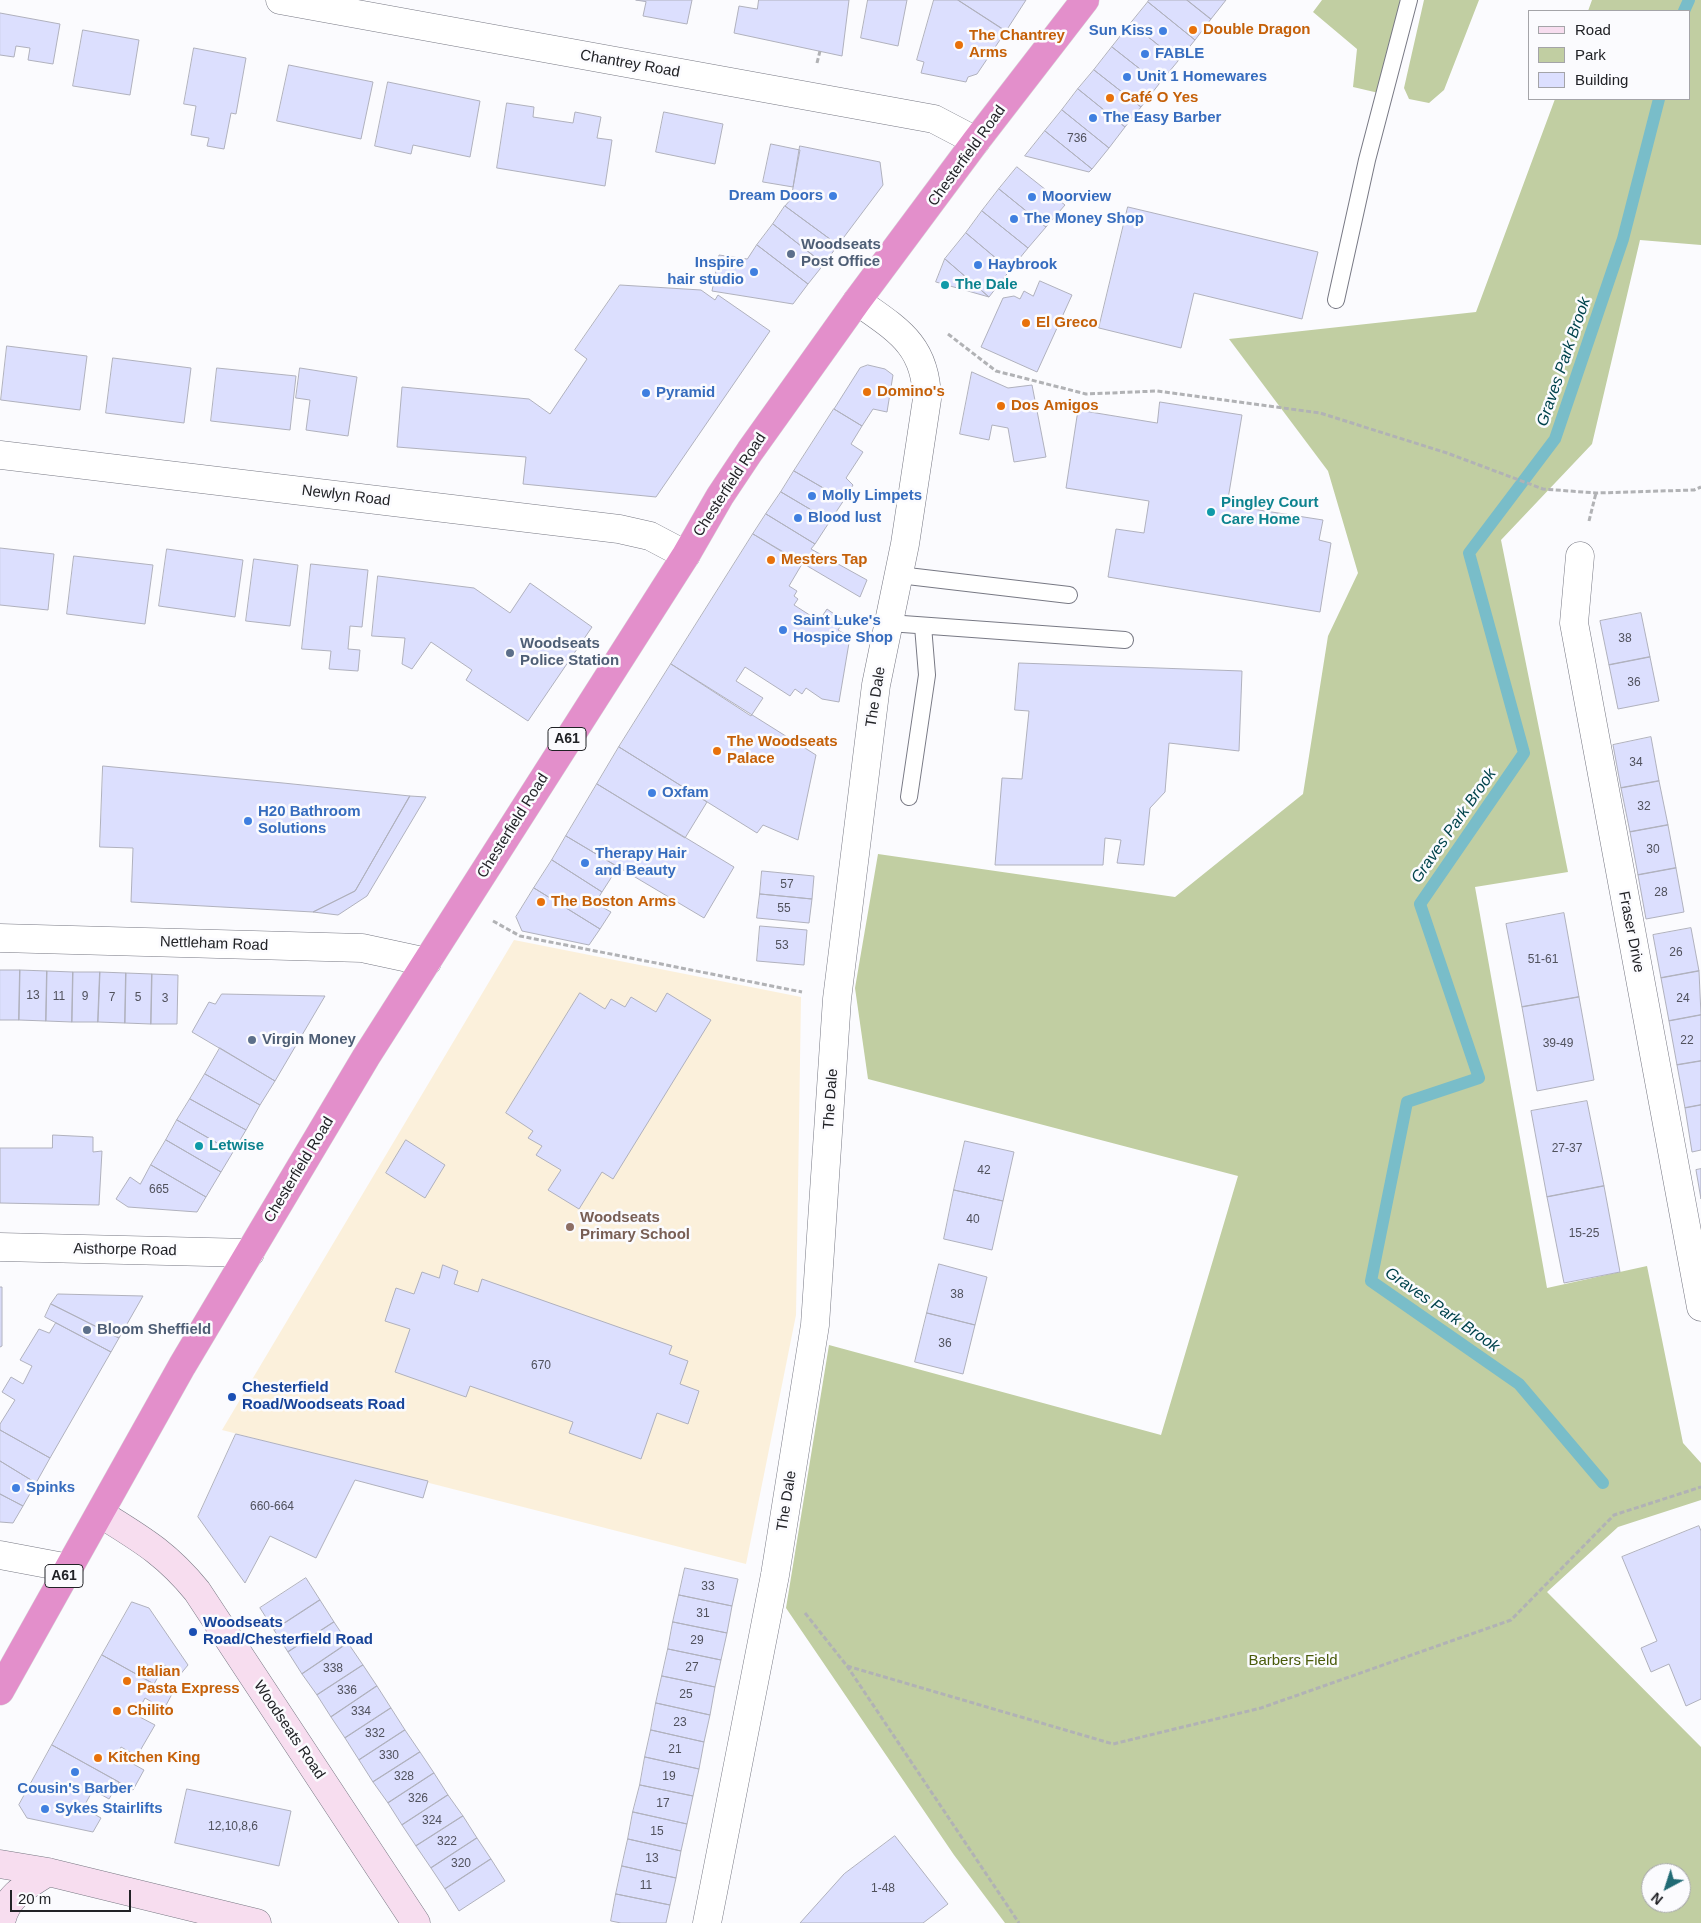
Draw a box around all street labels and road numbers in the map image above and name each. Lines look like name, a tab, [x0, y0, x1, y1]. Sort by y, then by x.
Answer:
street label: Chantrey Road	[579, 46, 681, 82]
street label: Chesterfield Road	[924, 102, 1010, 210]
street label: Chesterfield Road	[690, 430, 770, 540]
street label: Newlyn Road	[301, 482, 391, 510]
street label: The Dale	[862, 666, 890, 728]
road number: A61	[548, 728, 586, 751]
street label: Chesterfield Road	[474, 770, 552, 882]
street label: Fraser Drive	[1614, 890, 1648, 974]
street label: Nettleham Road	[160, 933, 268, 955]
street label: The Dale	[820, 1068, 842, 1130]
street label: Chesterfield Road	[260, 1114, 338, 1226]
street label: Aisthorpe Road	[73, 1240, 177, 1260]
street label: The Dale	[773, 1470, 801, 1532]
road number: A61	[45, 1564, 83, 1588]
street label: Woodseats Road	[249, 1677, 329, 1783]

